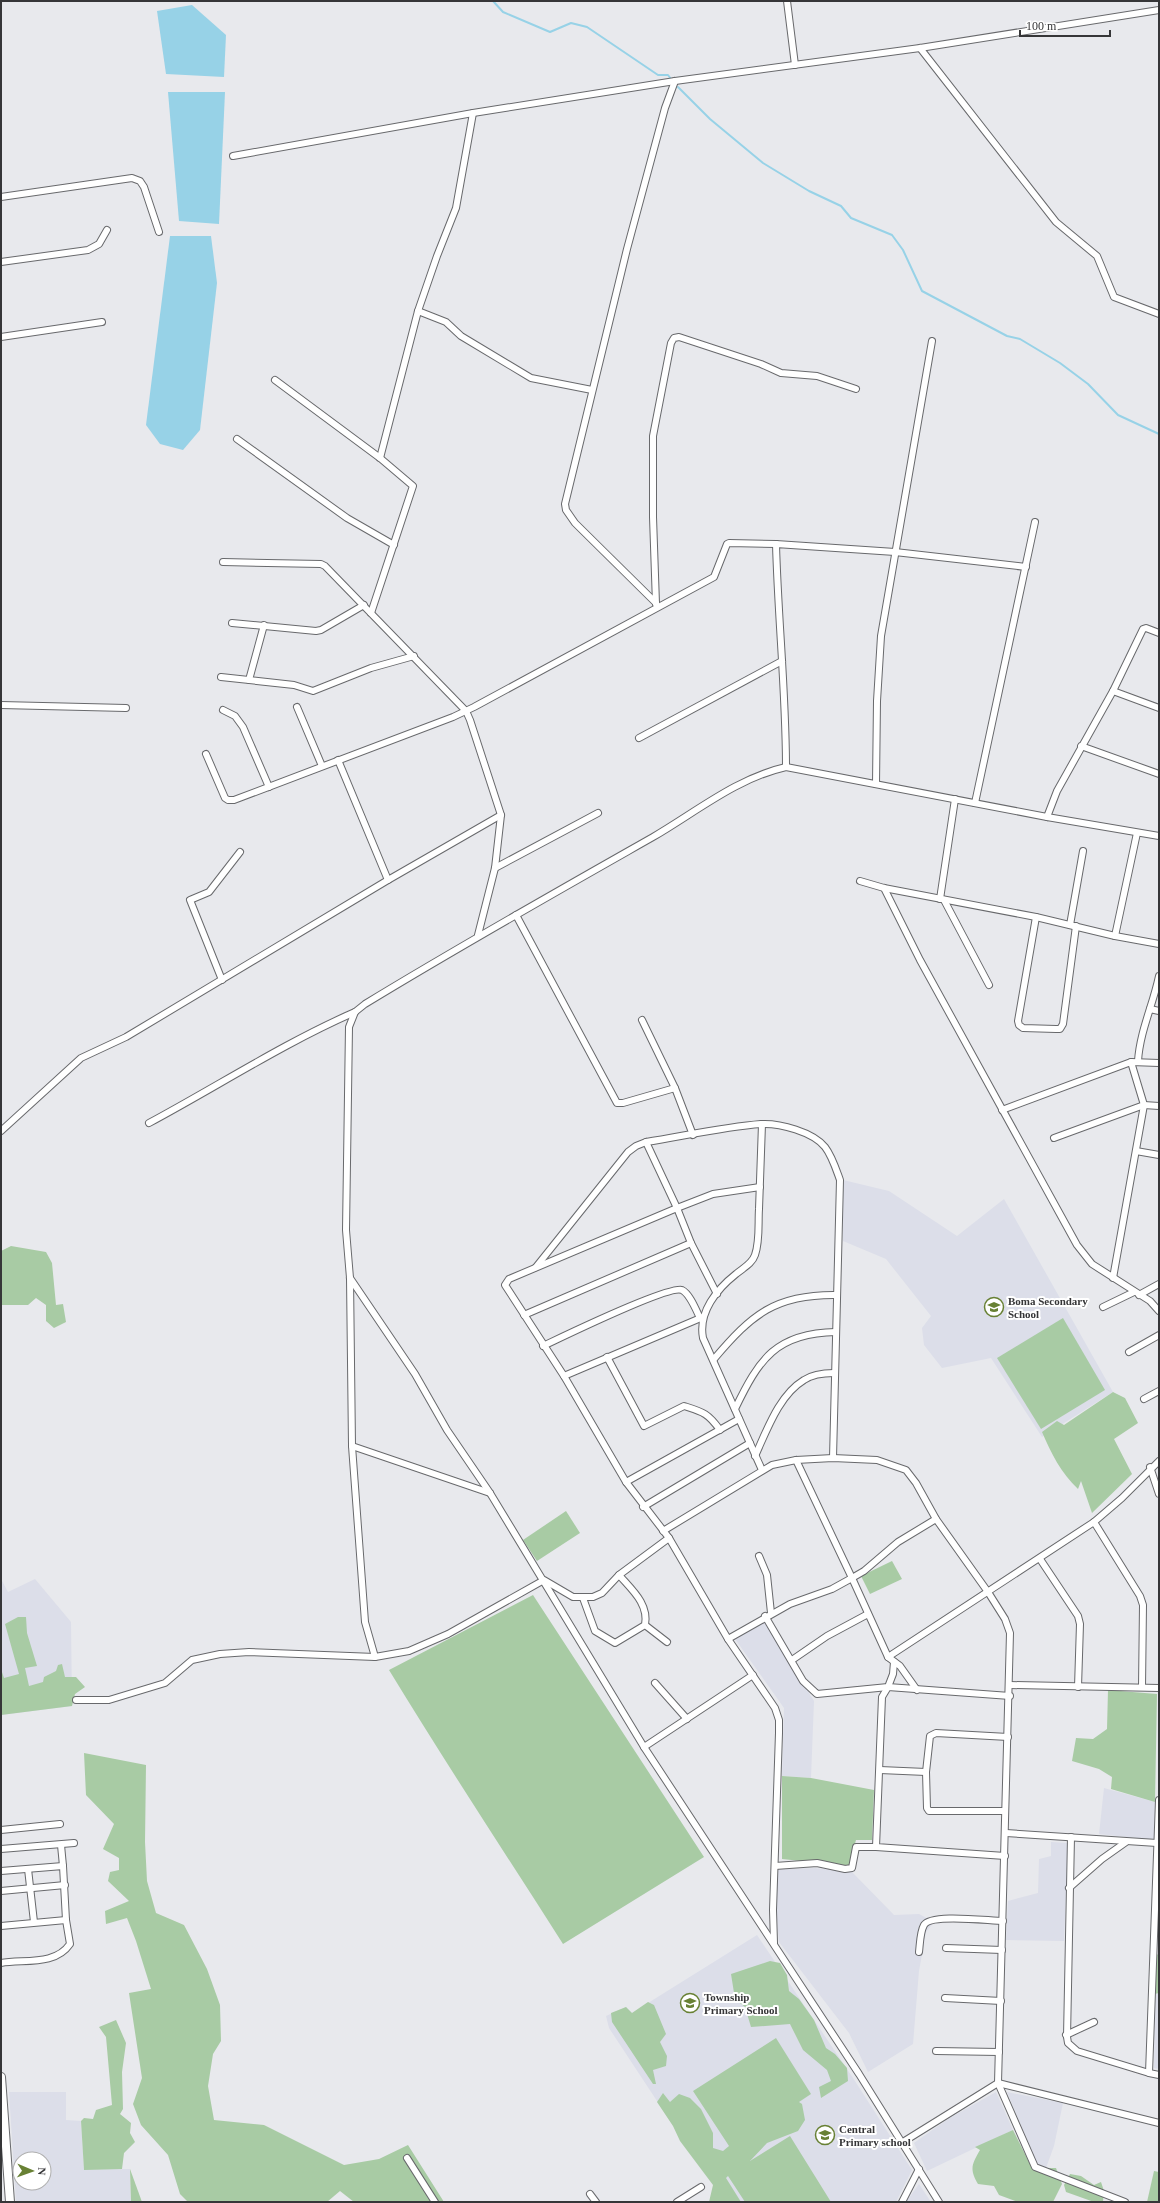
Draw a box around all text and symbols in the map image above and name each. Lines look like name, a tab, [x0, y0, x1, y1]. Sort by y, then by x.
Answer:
scale bar	[1020, 12, 1110, 38]
text: 100 m	[1026, 19, 1057, 33]
place label: Boma Secondary School	[1008, 1295, 1088, 1320]
school or university icon: Boma Secondary School	[983, 1296, 1005, 1318]
place label: Township Primary School	[704, 1991, 778, 2016]
school or university icon: Township Primary School	[679, 1992, 701, 2014]
place label: Central Primary school	[839, 2123, 911, 2148]
school or university icon: Central Primary school	[814, 2124, 836, 2146]
north arrow	[12, 2151, 52, 2191]
text: N	[36, 2167, 48, 2176]

